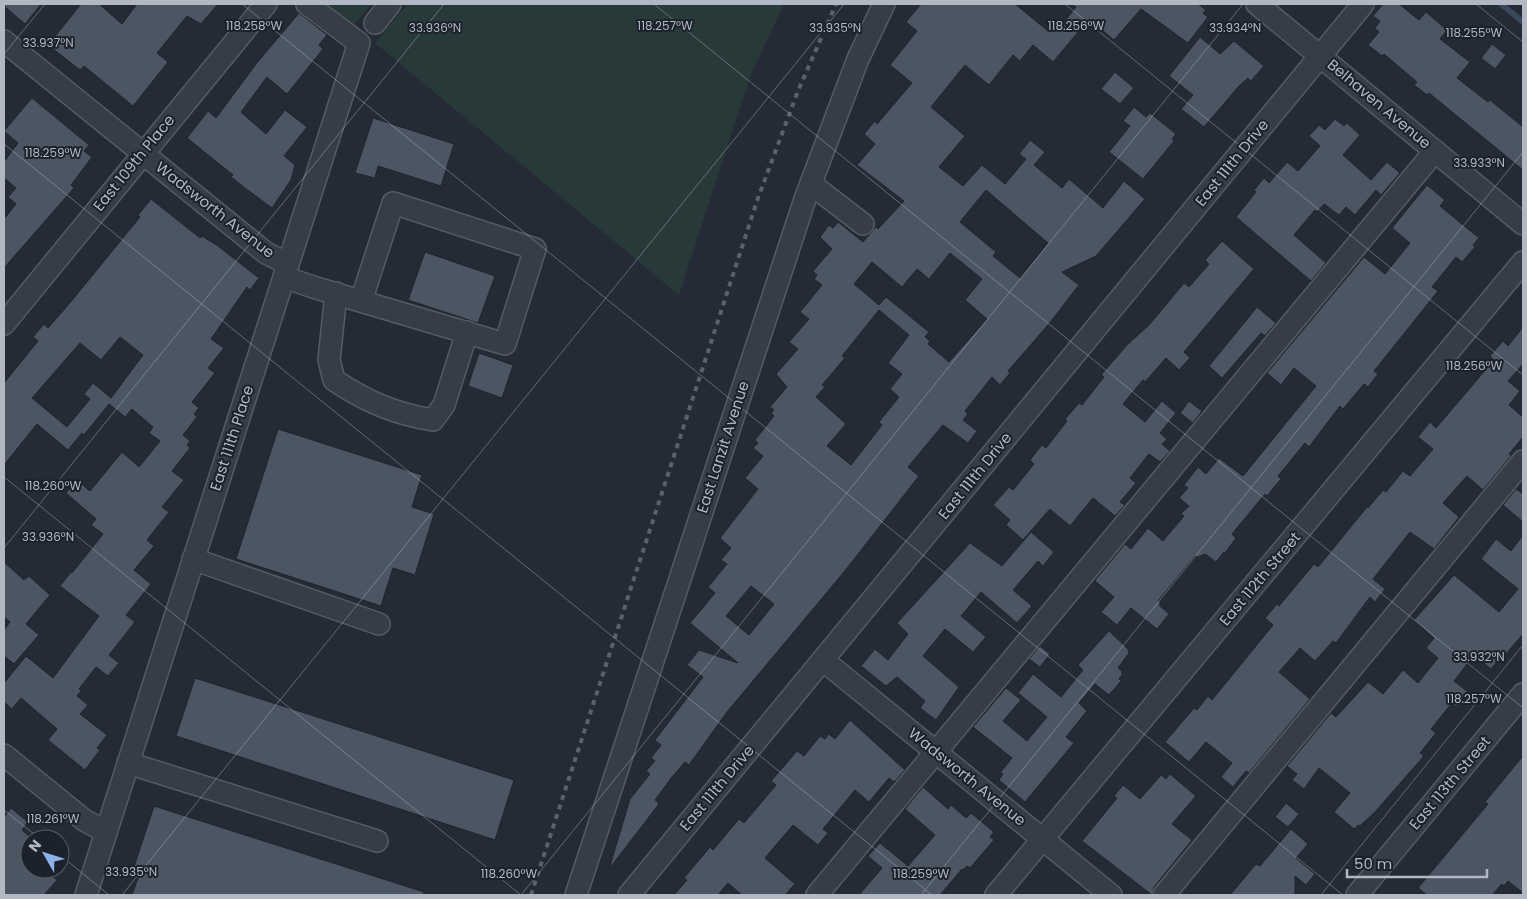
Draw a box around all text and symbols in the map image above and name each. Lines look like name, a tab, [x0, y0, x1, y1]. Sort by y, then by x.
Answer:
text: 118.258°W	[226, 17, 282, 34]
text: 118.257°W	[637, 17, 693, 34]
text: 118.256°W	[1048, 17, 1105, 34]
text: 33.936°N	[409, 19, 461, 36]
text: 33.935°N	[809, 19, 861, 36]
text: 33.934°N	[1209, 19, 1261, 36]
text: 118.255°W	[1446, 24, 1502, 41]
text: 33.937°N	[22, 34, 74, 51]
street label: Belhaven Avenue	[1323, 54, 1436, 153]
street label: East 109th Place	[88, 110, 179, 215]
street label: East 111th Drive	[1190, 115, 1273, 211]
text: 118.259°W	[25, 144, 81, 161]
text: 33.933°N	[1453, 154, 1505, 171]
street label: Wadsworth Avenue	[151, 156, 279, 263]
text: 118.256°W	[1446, 357, 1503, 374]
street label: East Lanzit Avenue	[691, 378, 754, 516]
street label: East 111th Place	[205, 383, 258, 493]
street label: East 111th Drive	[933, 428, 1016, 524]
text: 118.260°W	[25, 477, 82, 494]
street label: East 112th Street	[1214, 527, 1305, 630]
text: 33.936°N	[22, 528, 74, 545]
text: 33.932°N	[1453, 648, 1505, 665]
text: 118.257°W	[1446, 690, 1502, 707]
street label: Wadsworth Avenue	[904, 723, 1031, 831]
street label: East 113th Street	[1404, 731, 1495, 834]
street label: East 111th Drive	[674, 740, 759, 835]
text: 118.261°W	[27, 810, 80, 827]
north arrow	[20, 829, 70, 879]
text: N	[24, 835, 46, 856]
scale bar	[1347, 846, 1487, 878]
text: 50 m	[1354, 853, 1392, 874]
text: 33.935°N	[105, 863, 157, 880]
text: 118.260°W	[481, 865, 538, 882]
text: 118.259°W	[893, 865, 949, 882]

